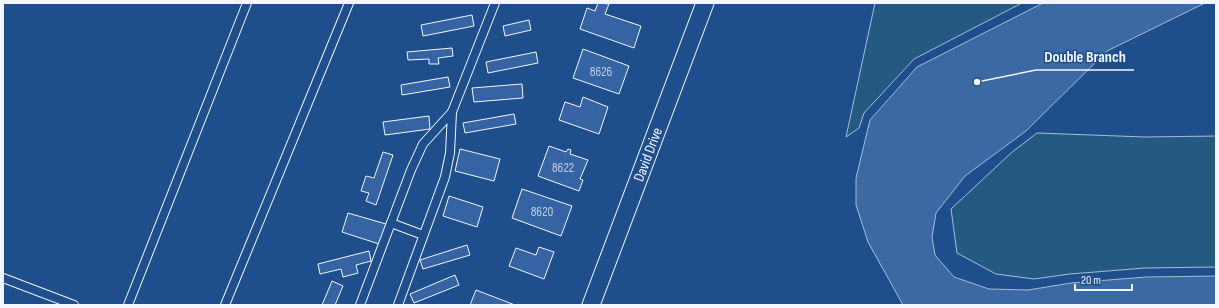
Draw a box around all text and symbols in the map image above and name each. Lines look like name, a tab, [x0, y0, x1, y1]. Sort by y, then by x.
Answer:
callout: Double Branch	[1036, 42, 1134, 70]
text: Double Branch	[1044, 48, 1126, 67]
house number: 8626	[590, 64, 613, 80]
street label: David Drive	[629, 125, 667, 184]
house number: 8622	[552, 160, 574, 176]
house number: 8620	[531, 204, 554, 220]
scale bar	[1075, 266, 1132, 292]
text: 20 m	[1081, 273, 1101, 288]

